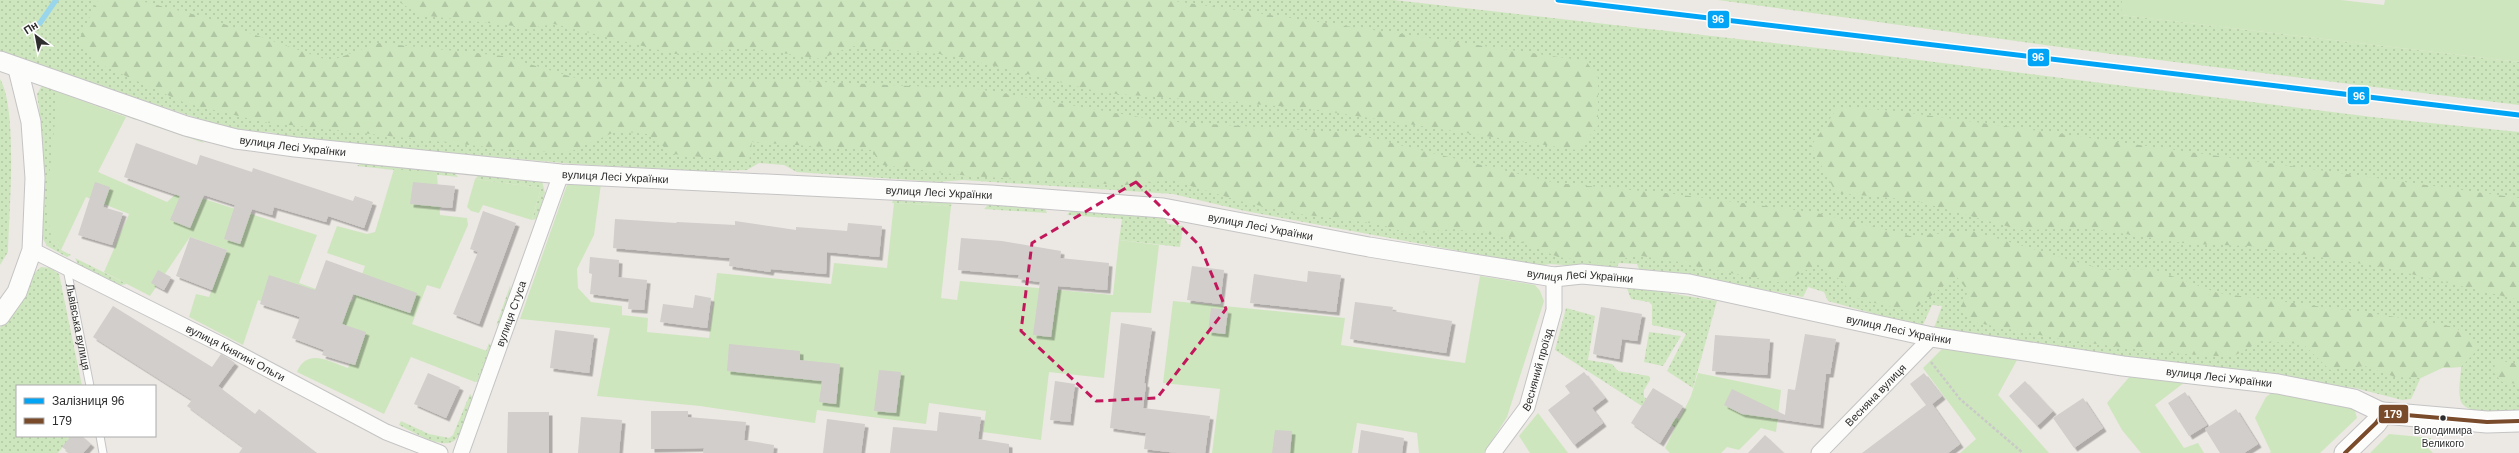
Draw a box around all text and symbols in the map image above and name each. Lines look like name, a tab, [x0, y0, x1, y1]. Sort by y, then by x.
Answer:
line badge: 96	[1707, 10, 1730, 29]
text: 96	[1712, 13, 1724, 25]
north arrow	[16, 16, 56, 56]
text: Пн	[21, 19, 40, 36]
line badge: 96	[2027, 48, 2050, 67]
text: 96	[2032, 51, 2044, 63]
line badge: 96	[2347, 86, 2370, 105]
text: 96	[2353, 90, 2365, 102]
street label: вулиця Лесі Українки	[239, 134, 347, 158]
street label: вулиця Лесі Українки	[562, 168, 669, 185]
street label: вулиця Лесі Українки	[885, 184, 993, 201]
street label: вулиця Лесі Українки	[1207, 211, 1314, 242]
street label: вулиця Лесі Українки	[1526, 267, 1634, 285]
street label: вулиця Стуса	[494, 278, 529, 348]
street label: Львівська вулиця	[64, 282, 93, 371]
street label: вулиця Лесі Українки	[1845, 313, 1952, 346]
street label: вулиця Княгині Ольги	[184, 322, 287, 383]
street label: Весняний проїзд	[1520, 327, 1555, 414]
street label: Весняна вулиця	[1843, 361, 1908, 429]
street label: вулиця Лесі Українки	[2165, 365, 2273, 389]
legend	[16, 385, 156, 437]
text: Залізниця 96	[52, 394, 125, 408]
line badge: 179	[2378, 404, 2409, 424]
text: 179	[2384, 408, 2402, 420]
marker: Володимира Великого	[2438, 413, 2448, 423]
text: 179	[52, 414, 72, 428]
place label: Володимира Великого	[2414, 425, 2473, 449]

